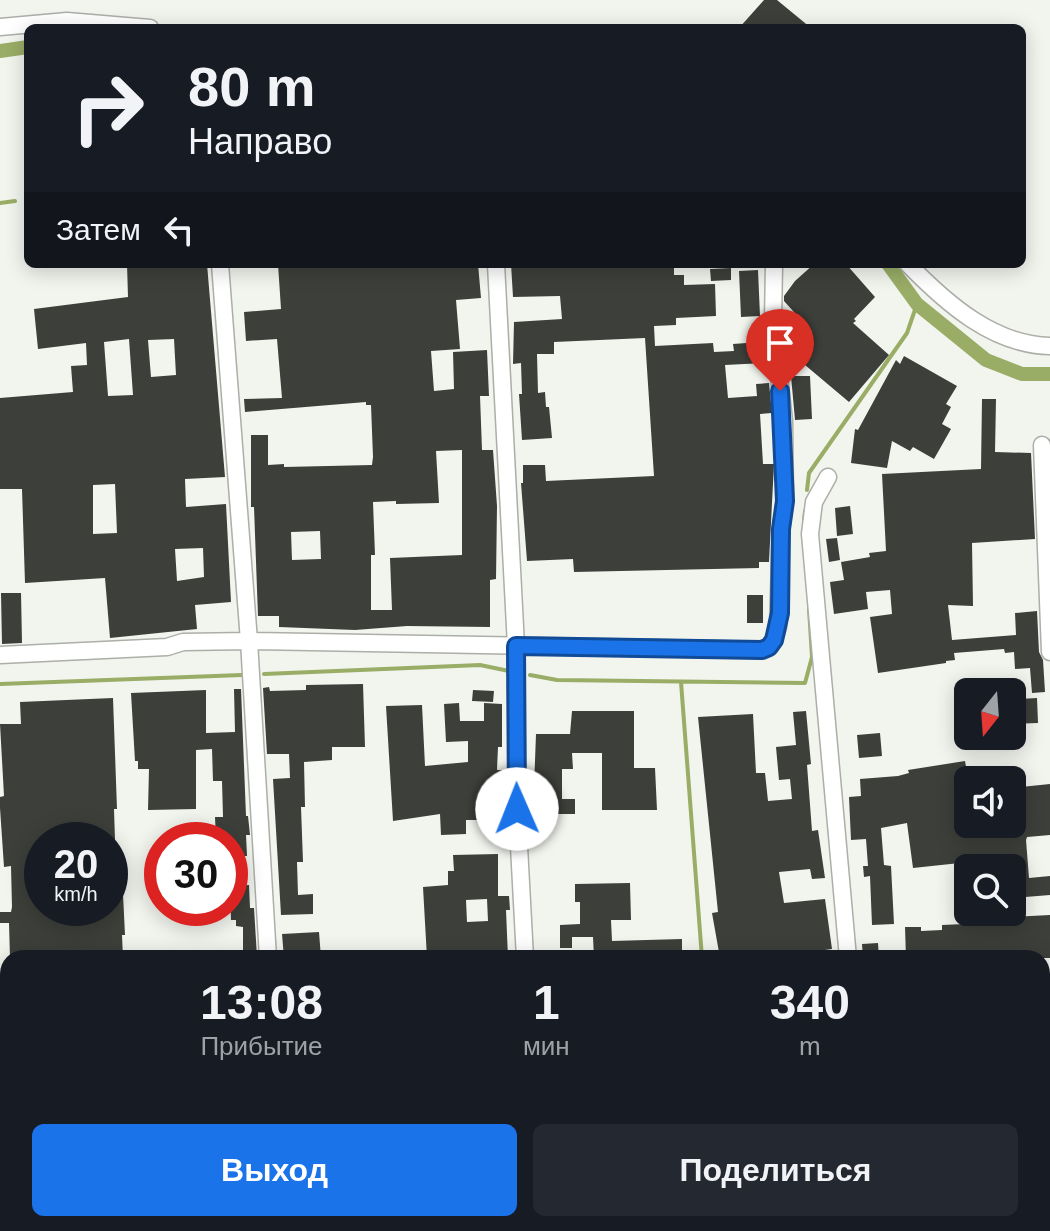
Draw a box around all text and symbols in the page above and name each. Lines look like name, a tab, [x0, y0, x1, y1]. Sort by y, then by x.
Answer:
text: 80 m	[188, 55, 316, 118]
icon: right	[56, 56, 160, 160]
text: Направо	[188, 121, 332, 162]
icon: left	[157, 208, 201, 252]
text: Затем	[56, 213, 141, 246]
pin	[746, 309, 814, 391]
icon: arrive	[758, 321, 802, 365]
north arrow	[954, 678, 1026, 750]
map controls	[954, 678, 1026, 926]
button: sound	[954, 766, 1026, 838]
position arrow	[475, 767, 559, 851]
speed limit sign: 30	[144, 822, 248, 926]
text: 20	[54, 842, 98, 886]
button: search	[954, 854, 1026, 926]
text: km/h	[54, 883, 98, 905]
text: 13:08	[200, 976, 323, 1029]
text: 1	[533, 976, 560, 1029]
text: 340	[770, 976, 850, 1029]
text: Прибытие	[200, 1031, 323, 1061]
text: мин	[523, 1031, 570, 1061]
text: m	[799, 1031, 821, 1061]
button: Выход	[32, 1124, 517, 1216]
button: Поделиться	[533, 1124, 1018, 1216]

